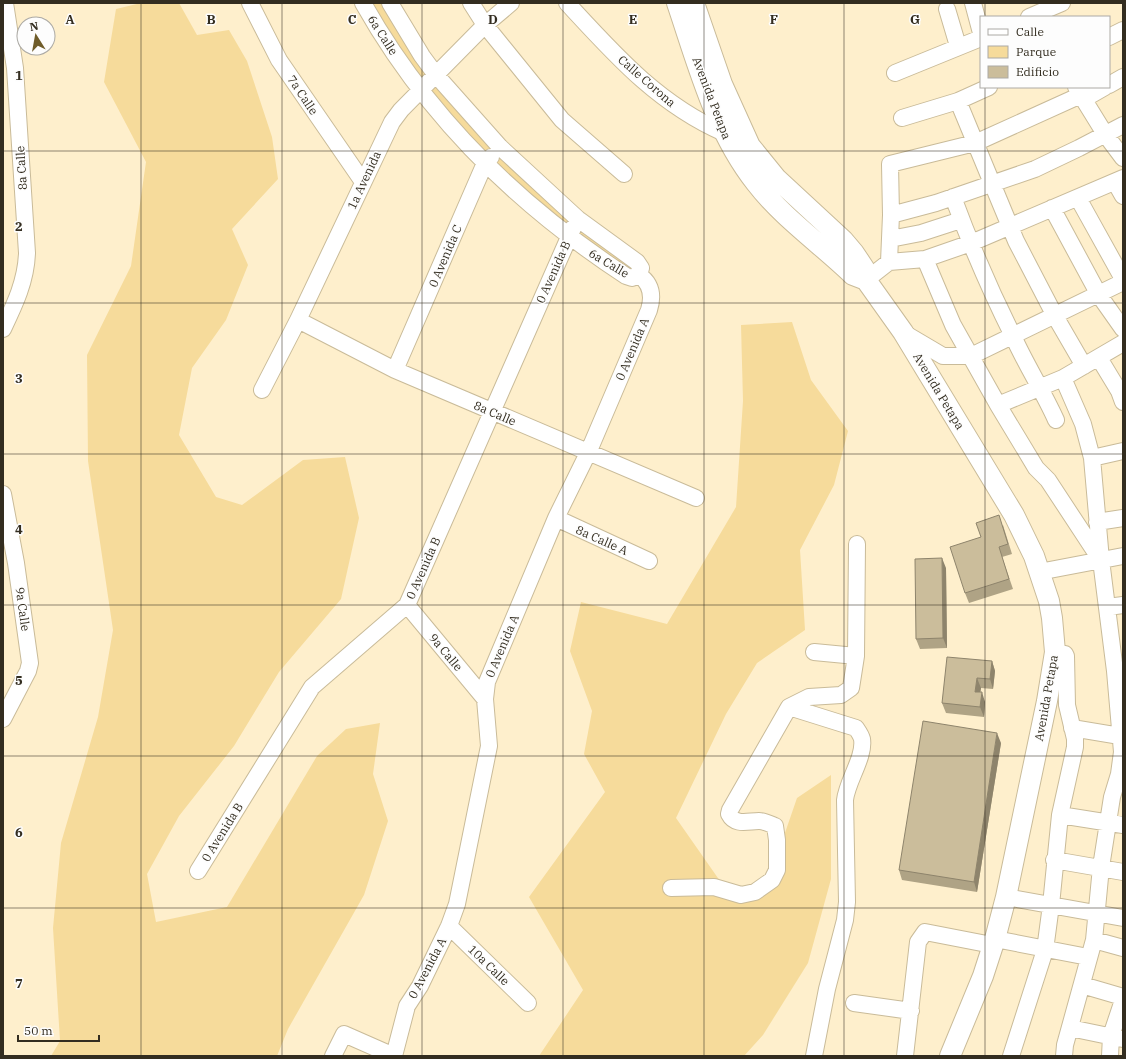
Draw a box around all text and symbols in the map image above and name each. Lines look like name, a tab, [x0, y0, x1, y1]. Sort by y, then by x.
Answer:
text: A	[65, 11, 75, 28]
text: B	[206, 11, 216, 28]
text: C	[348, 11, 357, 28]
text: D	[488, 11, 498, 28]
text: E	[629, 11, 637, 28]
text: F	[770, 11, 778, 28]
text: G	[910, 11, 920, 28]
street label: 6a Calle	[365, 12, 401, 58]
north arrow	[16, 16, 56, 56]
legend	[980, 16, 1110, 88]
text: N	[28, 18, 40, 34]
text: Calle	[1016, 24, 1044, 39]
text: Parque	[1016, 44, 1056, 59]
street label: Calle Corona	[615, 52, 679, 110]
street label: Avenida Petapa	[689, 55, 735, 142]
text: Edificio	[1016, 64, 1059, 79]
text: 1	[15, 67, 23, 84]
street label: 7a Calle	[284, 72, 322, 118]
street label: 8a Calle	[12, 145, 30, 191]
street label: 1a Avenida	[344, 148, 384, 211]
text: 2	[15, 218, 23, 235]
street label: 0 Avenida C	[425, 222, 465, 290]
street label: 0 Avenida B	[533, 238, 573, 306]
street label: 6a Calle	[586, 245, 632, 281]
street label: 0 Avenida A	[612, 315, 652, 383]
street label: Avenida Petapa	[910, 350, 968, 433]
text: 3	[15, 370, 23, 387]
street label: 8a Calle	[472, 397, 518, 429]
text: 4	[15, 521, 23, 538]
street label: 8a Calle A	[574, 522, 631, 558]
street label: 0 Avenida B	[403, 534, 443, 602]
street label: 9a Calle	[12, 586, 34, 632]
street label: 0 Avenida A	[482, 612, 522, 680]
street label: 9a Calle	[426, 630, 466, 674]
street label: Avenida Petapa	[1031, 653, 1061, 742]
text: 5	[15, 672, 23, 689]
street label: 0 Avenida B	[198, 800, 246, 864]
text: 6	[15, 824, 23, 841]
street label: 0 Avenida A	[405, 934, 450, 1001]
street label: 10a Calle	[465, 942, 513, 988]
text: 7	[15, 975, 23, 992]
scale bar	[18, 1017, 99, 1043]
text: 50 m	[24, 1023, 53, 1038]

